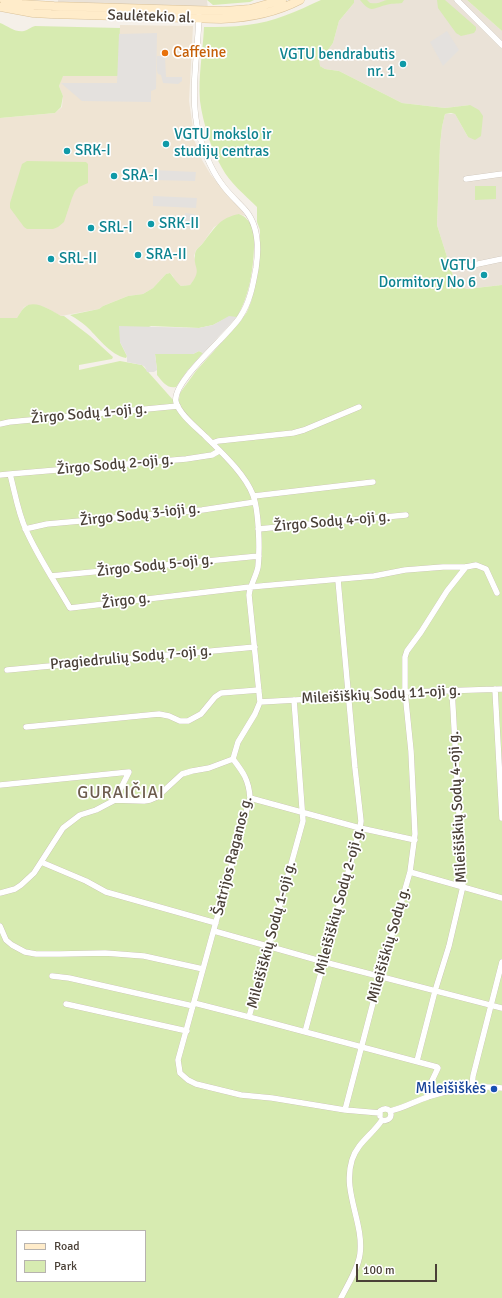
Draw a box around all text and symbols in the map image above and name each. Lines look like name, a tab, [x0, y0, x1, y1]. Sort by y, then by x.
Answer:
street label: Saulėtekio al.	[107, 6, 195, 28]
place label: Caffeine	[173, 44, 226, 62]
place label: VGTU bendrabutis nr. 1	[280, 46, 395, 81]
marker: Caffeine	[160, 48, 170, 58]
marker: VGTU bendrabutis nr. 1	[398, 59, 408, 69]
place label: VGTU mokslo ir studijų centras	[174, 126, 272, 161]
marker: VGTU mokslo ir studijų centras	[161, 139, 171, 149]
place label: SRK-I	[75, 142, 111, 160]
marker: SRK-I	[62, 146, 72, 156]
place label: SRA-I	[122, 167, 158, 185]
marker: SRA-I	[109, 171, 119, 181]
place label: SRK-II	[159, 215, 199, 233]
place label: SRL-I	[99, 219, 133, 237]
marker: SRK-II	[146, 219, 156, 229]
marker: SRL-I	[86, 223, 96, 233]
place label: SRA-II	[146, 246, 187, 264]
place label: SRL-II	[59, 250, 97, 268]
marker: SRA-II	[133, 250, 143, 260]
marker: SRL-II	[46, 254, 56, 264]
place label: VGTU Dormitory No 6	[378, 257, 476, 292]
marker: VGTU Dormitory No 6	[479, 270, 489, 280]
street label: Žirgo Sodų 1-oji g.	[30, 400, 148, 428]
street label: Žirgo Sodų 2-oji g.	[56, 451, 174, 479]
street label: Žirgo Sodų 3-ioji g.	[79, 500, 201, 530]
street label: Žirgo Sodų 4-oji g.	[273, 508, 391, 536]
street label: Žirgo Sodų 5-oji g.	[96, 551, 214, 581]
street label: Žirgo g.	[101, 589, 151, 613]
street label: Pragiedrulių Sodų 7-oji g.	[49, 642, 213, 674]
street label: Mileišiškių Sodų 11-oji g.	[301, 682, 461, 708]
street label: Mileišiškių Sodų 4-oji g.	[445, 730, 471, 884]
district label: GURAIČIAI	[77, 784, 165, 804]
street label: Šatrijos Raganos g.	[209, 794, 257, 918]
street label: Mileišiškių Sodų 2-oji g.	[312, 825, 368, 977]
street label: Mileišiškių Sodų 1-oji g.	[244, 859, 300, 1011]
street label: Mileišiškių Sodų g.	[364, 885, 414, 1005]
place label: Mileišiškės	[415, 1080, 486, 1098]
marker: Mileišiškės	[489, 1084, 499, 1094]
legend	[16, 1230, 146, 1282]
text: Road	[54, 1239, 80, 1254]
scale bar	[358, 1256, 439, 1282]
text: Park	[54, 1259, 77, 1274]
text: 100 m	[363, 1263, 395, 1278]

